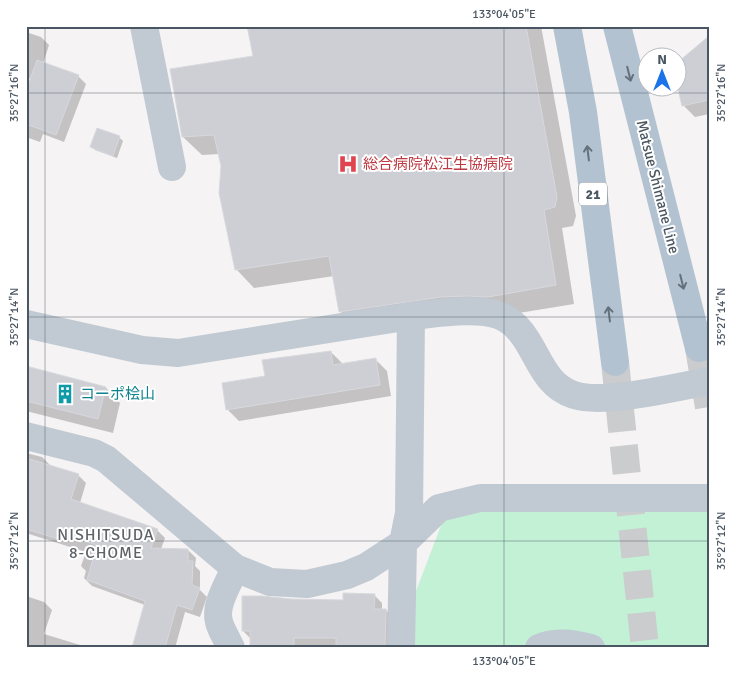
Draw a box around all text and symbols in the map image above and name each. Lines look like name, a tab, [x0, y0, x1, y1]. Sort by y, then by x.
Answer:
text: 133°04'05"E	[472, 7, 536, 22]
north arrow	[638, 48, 688, 98]
text: N	[657, 51, 667, 68]
text: 35°27'16"N	[7, 64, 22, 122]
text: 35°27'16"N	[714, 64, 729, 122]
one-way arrow	[625, 65, 634, 81]
street label: Matsue Shimane Line	[633, 118, 683, 256]
one-way arrow	[583, 145, 593, 161]
hospital icon: 総合病院松江生協病院	[337, 153, 359, 175]
place label: 総合病院松江生協病院	[363, 155, 513, 173]
road number: 21	[579, 182, 607, 205]
one-way arrow	[678, 273, 687, 289]
text: 35°27'14"N	[7, 288, 22, 346]
text: 35°27'14"N	[714, 288, 729, 346]
one-way arrow	[603, 306, 613, 322]
building icon: コーポ桧山	[54, 383, 76, 405]
place label: コーポ桧山	[80, 385, 155, 403]
text: 35°27'12"N	[7, 512, 22, 570]
text: 35°27'12"N	[714, 512, 729, 570]
district label: NISHITSUDA 8-CHOME	[57, 525, 155, 563]
text: 133°04'05"E	[472, 654, 536, 669]

